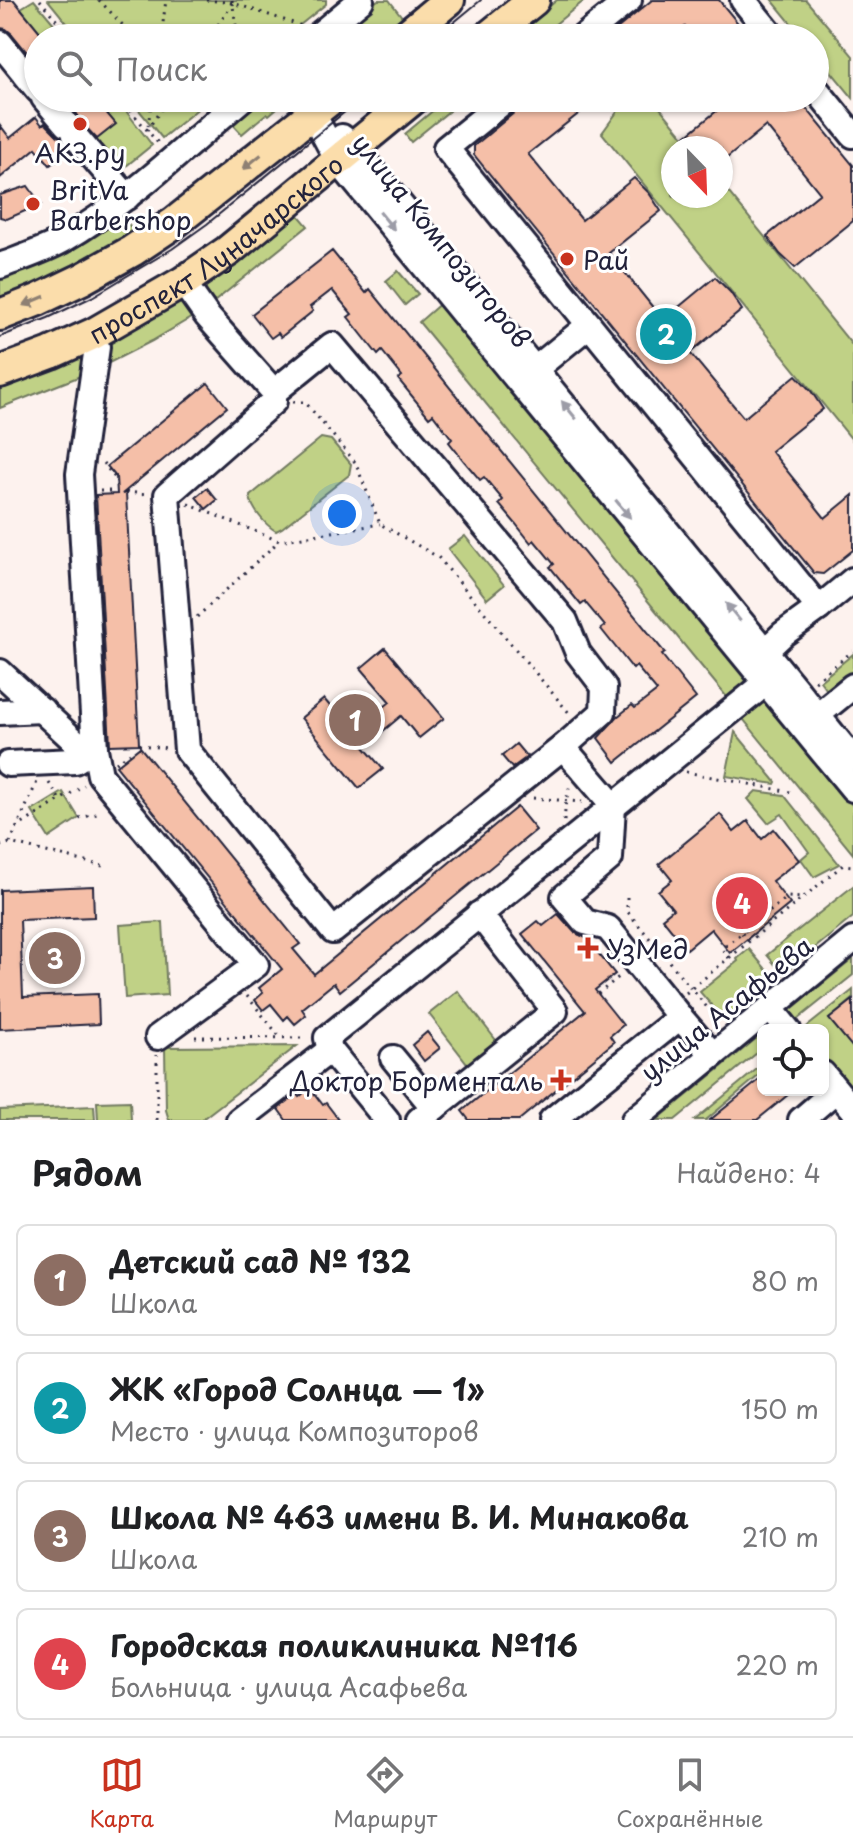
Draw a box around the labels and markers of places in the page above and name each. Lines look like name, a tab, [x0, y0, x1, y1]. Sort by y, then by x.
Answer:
marker: АКЗ.ру	[71, 115, 89, 133]
place label: АКЗ.ру	[35, 133, 125, 172]
place label: BritVa Barbershop	[49, 170, 191, 239]
marker: BritVa Barbershop	[24, 195, 42, 213]
place label: Рай	[583, 240, 629, 279]
marker: Рай	[558, 250, 576, 268]
pin: 2	[640, 304, 692, 364]
pin: 1	[329, 690, 381, 750]
pin: 4	[716, 873, 768, 933]
pin: 3	[29, 928, 81, 988]
place label: УзМед	[606, 929, 688, 968]
marker: УзМед	[577, 937, 599, 959]
place label: Доктор Борменталь	[289, 1061, 543, 1100]
marker: Доктор Борменталь	[550, 1069, 572, 1091]

